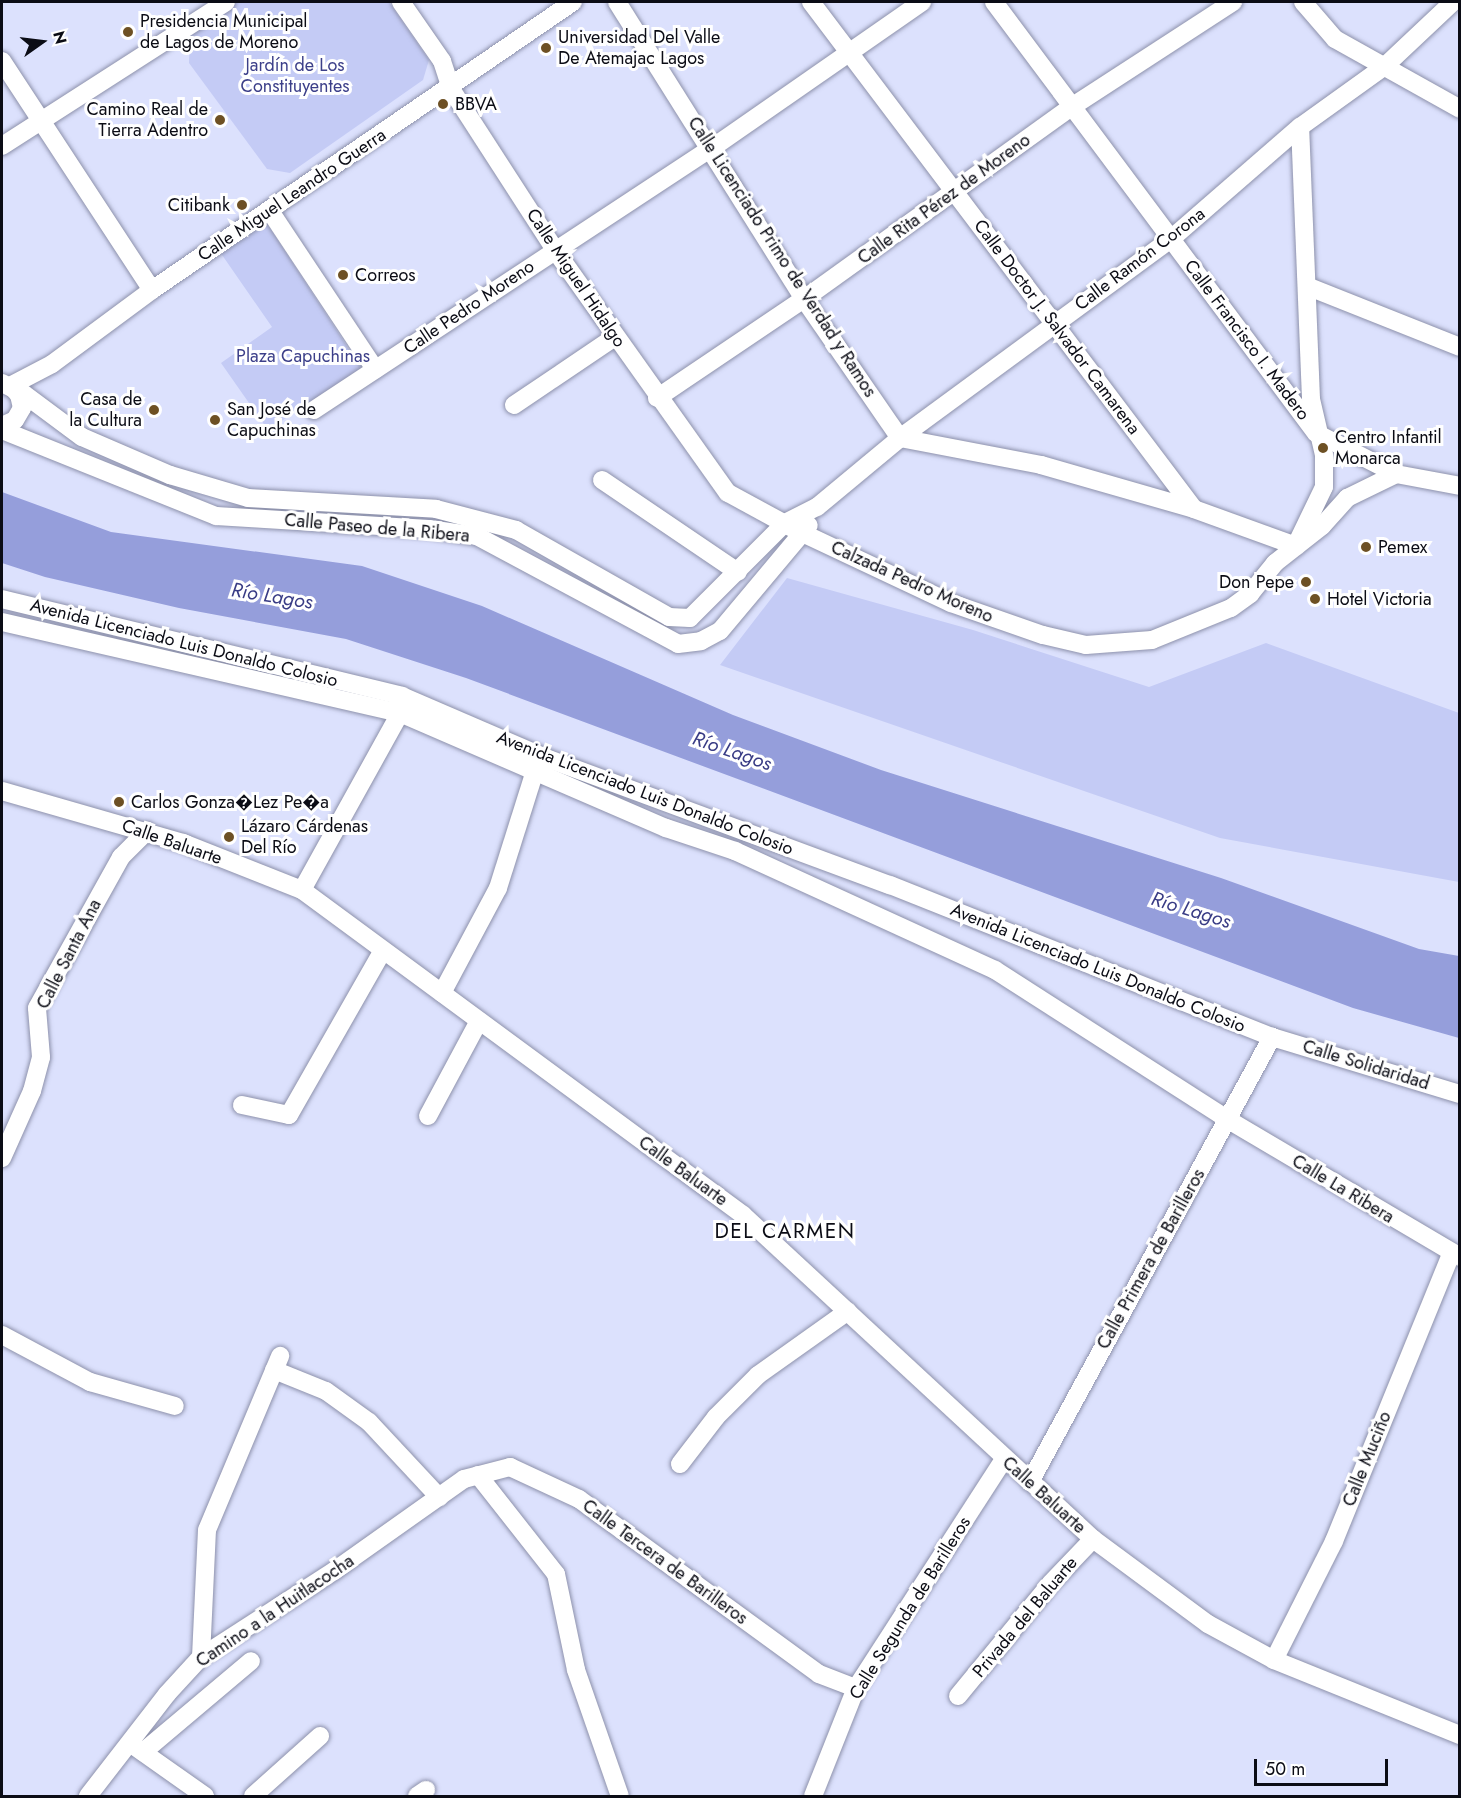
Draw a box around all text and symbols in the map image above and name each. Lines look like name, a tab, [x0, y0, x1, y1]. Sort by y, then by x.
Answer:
place label: Presidencia Municipal de Lagos de Moreno	[140, 11, 307, 54]
north arrow	[12, 12, 72, 72]
marker: Presidencia Municipal de Lagos de Moreno	[121, 25, 135, 39]
place label: Universidad Del Valle De Atemajac Lagos	[558, 27, 720, 70]
text: N	[47, 29, 73, 46]
marker: Universidad Del Valle De Atemajac Lagos	[539, 41, 553, 55]
park label: Jardín de Los Constituyentes	[241, 55, 349, 98]
place label: BBVA	[455, 93, 497, 115]
marker: BBVA	[436, 97, 450, 111]
place label: Camino Real de Tierra Adentro	[87, 99, 208, 142]
marker: Camino Real de Tierra Adentro	[213, 113, 227, 127]
street label: Calle Licenciado Primo de Verdad y Ramos	[683, 113, 881, 401]
street label: Calle Miguel Leandro Guerra	[194, 124, 390, 266]
street label: Calle Rita Pérez de Moreno	[853, 129, 1035, 269]
place label: Citibank	[168, 194, 230, 216]
marker: Citibank	[235, 198, 249, 212]
street label: Calle Ramón Corona	[1071, 203, 1209, 315]
street label: Calle Miguel Hidalgo	[522, 205, 630, 351]
street label: Calle Doctor J. Salvador Camarena	[969, 215, 1145, 439]
street label: Calle Pedro Moreno	[400, 255, 538, 359]
street label: Calle Francisco I. Madero	[1180, 256, 1314, 424]
place label: Correos	[355, 264, 416, 286]
marker: Correos	[336, 268, 350, 282]
park label: Plaza Capuchinas	[236, 345, 370, 367]
place label: Casa de la Cultura	[69, 389, 142, 432]
place label: San José de Capuchinas	[227, 399, 316, 442]
marker: Casa de la Cultura	[147, 403, 161, 417]
marker: San José de Capuchinas	[208, 413, 222, 427]
place label: Centro Infantil Monarca	[1335, 427, 1442, 470]
marker: Centro Infantil Monarca	[1316, 441, 1330, 455]
street label: Calle Paseo de la Ribera	[283, 509, 471, 547]
street label: Calzada Pedro Moreno	[828, 536, 996, 628]
place label: Pemex	[1378, 536, 1427, 558]
marker: Pemex	[1359, 540, 1373, 554]
place label: Don Pepe	[1219, 571, 1294, 593]
marker: Don Pepe	[1299, 575, 1313, 589]
water label: Río Lagos	[230, 578, 314, 614]
place label: Hotel Victoria	[1327, 588, 1432, 610]
marker: Hotel Victoria	[1308, 592, 1322, 606]
street label: Avenida Licenciado Luis Donaldo Colosio	[28, 594, 340, 692]
street label: Avenida Licenciado Luis Donaldo Colosio	[494, 726, 796, 860]
water label: Río Lagos	[689, 726, 775, 776]
place label: Carlos Gonza�Lez Pe�a	[131, 791, 329, 813]
marker: Carlos Gonza�Lez Pe�a	[112, 795, 126, 809]
street label: Calle Baluarte	[119, 815, 225, 869]
place label: Lázaro Cárdenas Del Río	[241, 816, 368, 858]
marker: Lázaro Cárdenas Del Río	[222, 830, 236, 844]
water label: Río Lagos	[1148, 887, 1234, 933]
street label: Calle Santa Ana	[32, 896, 106, 1012]
street label: Avenida Licenciado Luis Donaldo Colosio	[947, 899, 1249, 1037]
street label: Calle Solidaridad	[1300, 1035, 1432, 1095]
street label: Calle Baluarte	[634, 1132, 732, 1210]
street label: Calle La Ribera	[1288, 1150, 1398, 1228]
street label: Calle Primera de Barilleros	[1092, 1165, 1210, 1353]
district label: DEL CARMEN	[714, 1218, 856, 1244]
street label: Calle Muciño	[1338, 1408, 1396, 1510]
street label: Calle Baluarte	[998, 1452, 1090, 1538]
street label: Calle Tercera de Barilleros	[578, 1495, 752, 1629]
street label: Calle Segunda de Barilleros	[845, 1513, 975, 1703]
street label: Camino a la Huitlacocha	[192, 1550, 358, 1672]
street label: Privada del Baluarte	[968, 1552, 1082, 1682]
scale bar	[1257, 1747, 1390, 1785]
text: 50 m	[1265, 1756, 1305, 1782]

